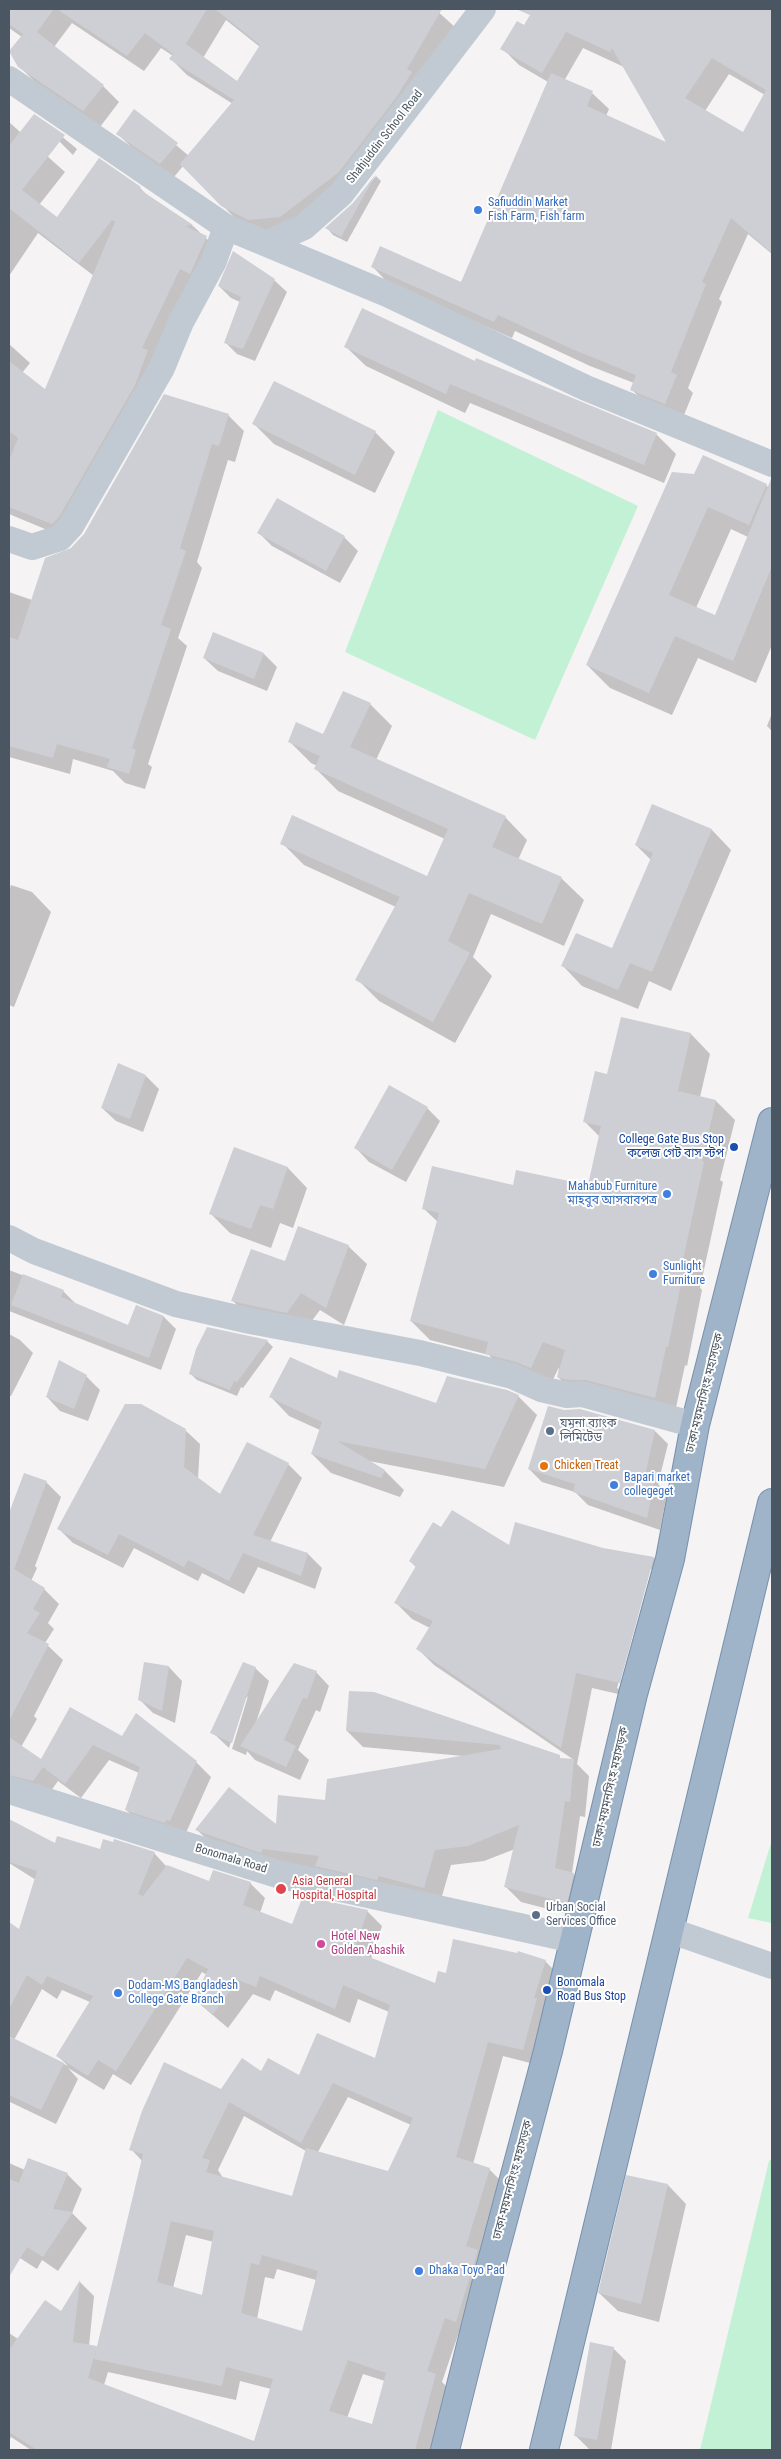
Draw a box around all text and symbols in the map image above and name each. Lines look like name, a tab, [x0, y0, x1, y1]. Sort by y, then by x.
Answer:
street label: Shahjuddin School Road	[344, 87, 426, 187]
place label: Safiuddin Market Fish Farm, Fish farm	[488, 196, 584, 224]
marker: Safiuddin Market Fish Farm, Fish farm	[472, 204, 484, 216]
place label: College Gate Bus Stop কলেজ গেট বাস স্টপ	[619, 1133, 724, 1161]
marker: College Gate Bus Stop কলেজ গেট বাস স্টপ	[728, 1141, 740, 1153]
place label: Mahabub Furniture মাহবুব আসবাবপত্র	[568, 1180, 657, 1208]
marker: Mahabub Furniture মাহবুব আসবাবপত্র	[661, 1188, 673, 1200]
place label: Sunlight Furniture	[663, 1260, 705, 1288]
marker: Sunlight Furniture	[647, 1268, 659, 1280]
street label: ঢাকা-ময়মনসিংহ মহাসড়ক	[683, 1332, 727, 1454]
place label: যমুনা ব্যাংক লিমিটেড	[560, 1417, 617, 1445]
marker: যমুনা ব্যাংক লিমিটেড	[544, 1425, 556, 1437]
place label: Chicken Treat	[554, 1459, 619, 1473]
marker: Chicken Treat	[538, 1460, 550, 1472]
place label: Bapari market collegeget	[624, 1471, 690, 1499]
marker: Bapari market collegeget	[608, 1479, 620, 1491]
street label: ঢাকা-ময়মনসিংহ মহাসড়ক	[590, 1726, 632, 1848]
street label: Bonomala Road	[193, 1841, 269, 1877]
place label: Asia General Hospital, Hospital	[292, 1875, 376, 1903]
marker: Asia General Hospital, Hospital	[274, 1882, 288, 1896]
place label: Urban Social Services Office	[546, 1901, 616, 1929]
marker: Urban Social Services Office	[530, 1909, 542, 1921]
place label: Hotel New Golden Abashik	[331, 1930, 405, 1958]
marker: Hotel New Golden Abashik	[315, 1938, 327, 1950]
place label: Bonomala Road Bus Stop	[557, 1976, 626, 2004]
place label: Dodam-MS Bangladesh College Gate Branch	[128, 1979, 238, 2007]
marker: Bonomala Road Bus Stop	[541, 1984, 553, 1996]
marker: Dodam-MS Bangladesh College Gate Branch	[112, 1987, 124, 1999]
street label: ঢাকা-ময়মনসিংহ মহাসড়ক	[490, 2119, 536, 2241]
place label: Dhaka Toyo Pad	[429, 2264, 505, 2278]
marker: Dhaka Toyo Pad	[413, 2265, 425, 2277]

